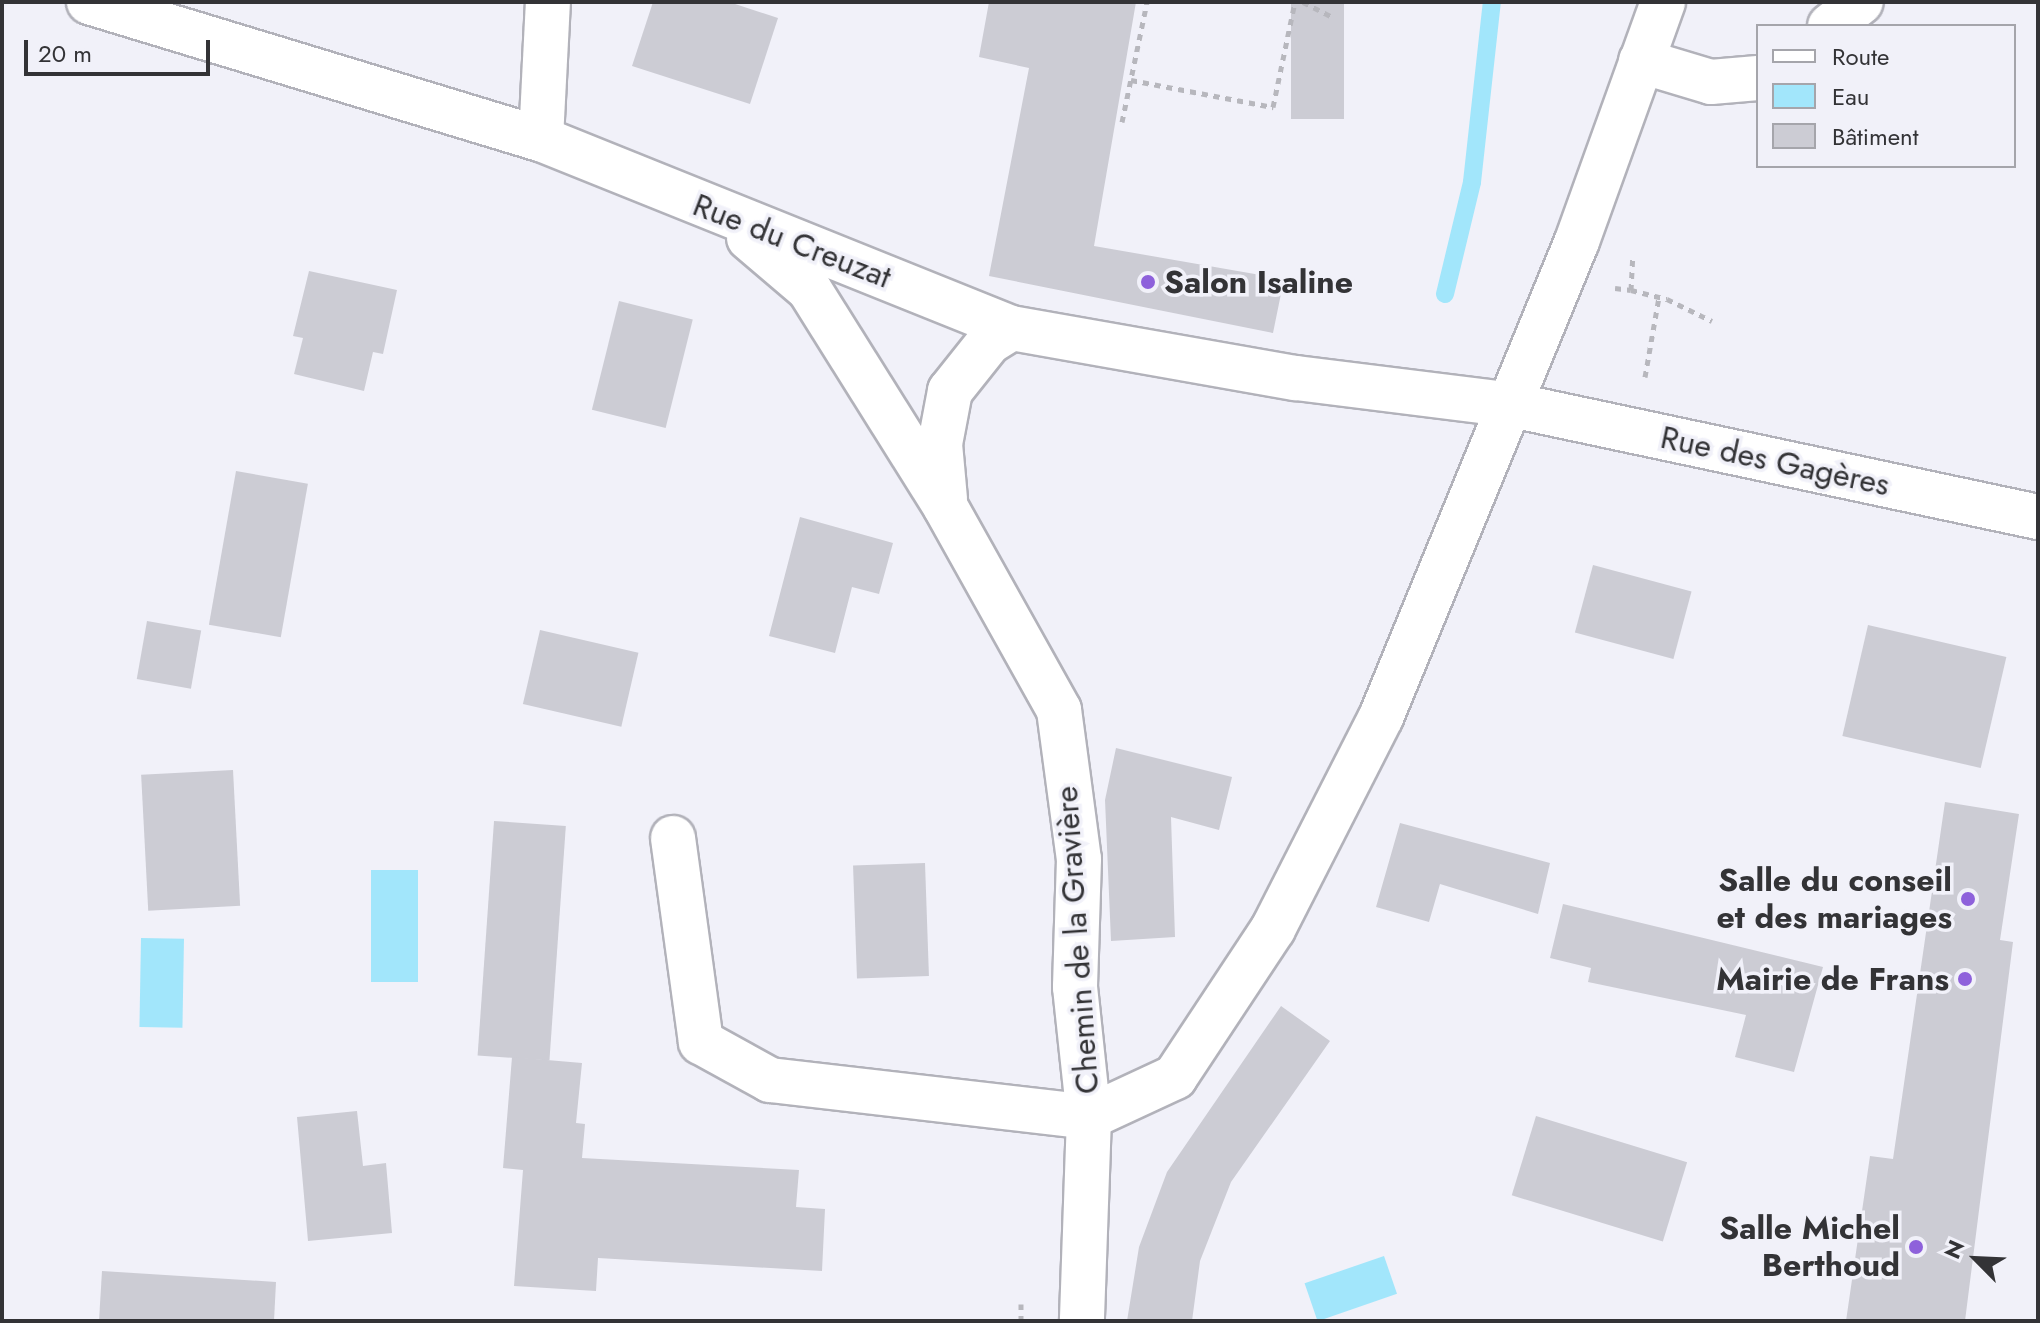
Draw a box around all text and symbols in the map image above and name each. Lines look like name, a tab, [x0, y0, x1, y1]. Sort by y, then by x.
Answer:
scale bar	[28, 24, 214, 74]
legend	[1756, 24, 2016, 168]
text: 20 m	[38, 36, 92, 71]
text: Route	[1832, 39, 1889, 74]
text: Eau	[1832, 79, 1869, 114]
text: Bâtiment	[1832, 119, 1918, 154]
street label: Rue du Creuzat	[688, 186, 896, 296]
place label: Salon Isaline	[1164, 263, 1353, 301]
marker: Salon Isaline	[1139, 273, 1157, 291]
street label: Rue des Gagères	[1657, 418, 1893, 504]
street label: Chemin de la Gravière	[1047, 785, 1107, 1095]
place label: Salle du conseil et des mariages	[1716, 862, 1952, 937]
marker: Salle du conseil et des mariages	[1959, 890, 1977, 908]
place label: Mairie de Frans	[1716, 960, 1949, 998]
marker: Mairie de Frans	[1956, 970, 1974, 988]
place label: Salle Michel Berthoud	[1719, 1210, 1900, 1285]
north arrow	[1936, 1219, 2016, 1299]
text: N	[1936, 1235, 1972, 1264]
marker: Salle Michel Berthoud	[1907, 1238, 1925, 1256]

